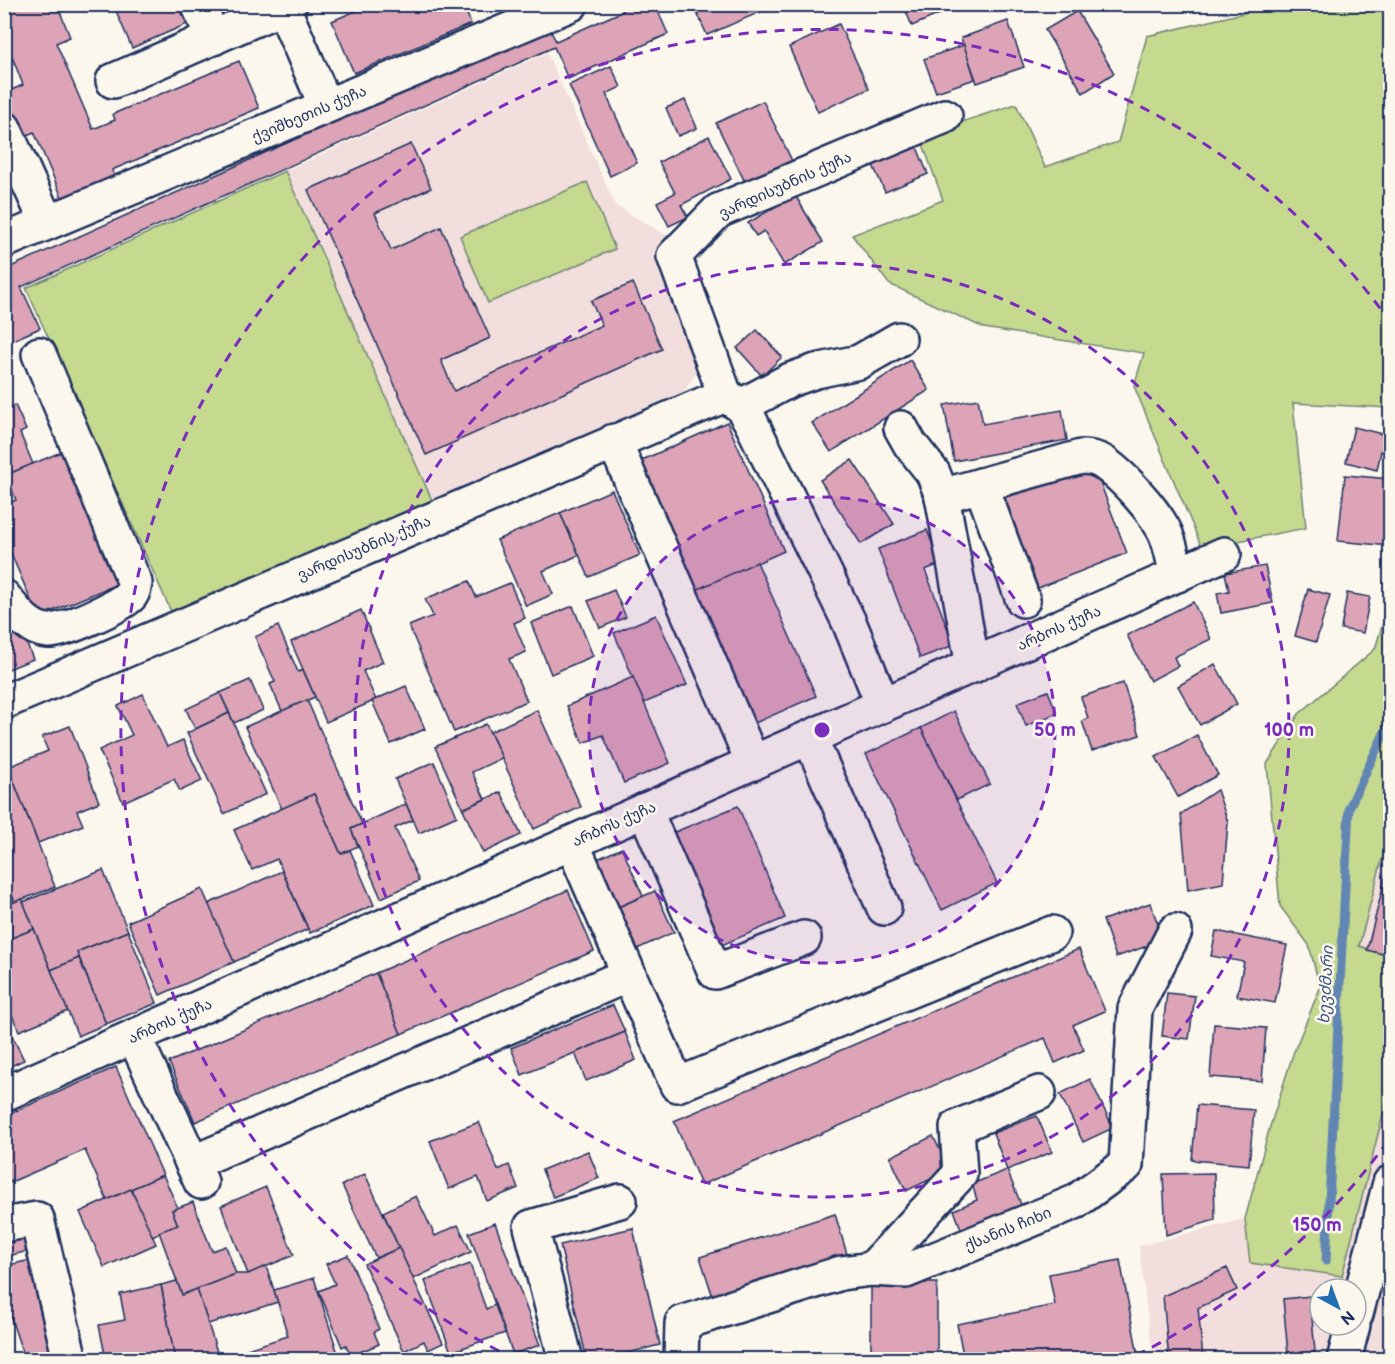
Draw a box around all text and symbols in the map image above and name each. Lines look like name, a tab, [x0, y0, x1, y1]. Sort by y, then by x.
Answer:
street label: ქვიშხეთის ქუჩა	[249, 82, 369, 147]
street label: ვარდისუბნის ქუჩა	[716, 148, 855, 223]
street label: ვარდისუბნის ქუჩა	[295, 512, 434, 585]
street label: არბოს ქუჩა	[1014, 602, 1104, 655]
centre of rings	[812, 720, 832, 740]
text: 50 m	[1034, 720, 1076, 741]
text: 100 m	[1264, 720, 1314, 741]
street label: არბოს ქუჩა	[569, 798, 659, 851]
water label: ხევძმარი	[1315, 945, 1338, 1025]
street label: არბოს ქუჩა	[125, 995, 215, 1048]
street label: ქსანის ჩიხი	[962, 1203, 1054, 1256]
text: 150 m	[1292, 1215, 1342, 1236]
north arrow	[1308, 1277, 1368, 1337]
text: N	[1336, 1306, 1358, 1328]

